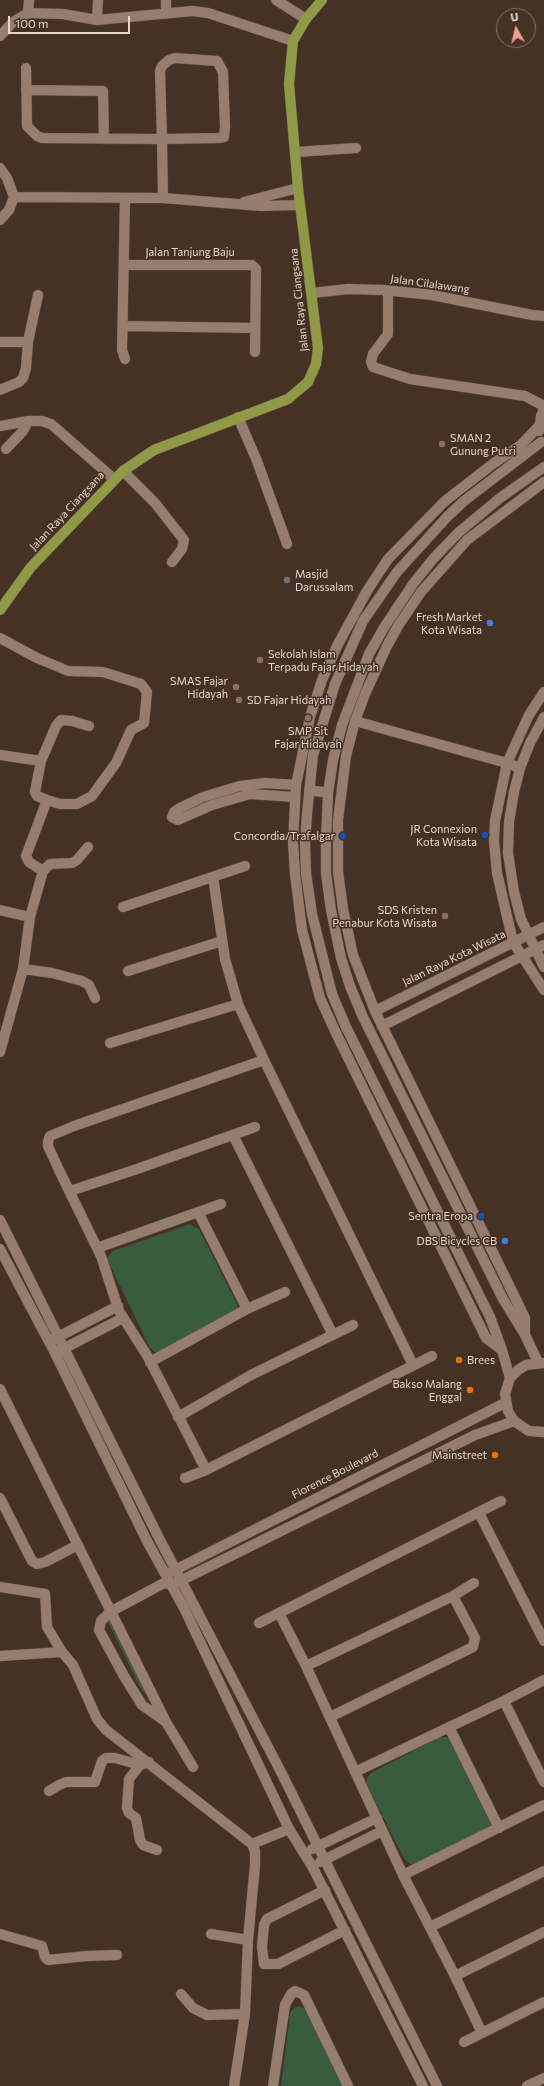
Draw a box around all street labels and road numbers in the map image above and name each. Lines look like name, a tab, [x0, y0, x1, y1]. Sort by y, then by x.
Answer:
street label: Jalan Tanjung Baju	[145, 245, 235, 259]
street label: Jalan Raya Ciangsana	[287, 248, 311, 352]
street label: Jalan Cilalawang	[389, 272, 471, 296]
street label: Jalan Raya Ciangsana	[27, 469, 107, 553]
street label: Jalan Raya Kota Wisata	[400, 927, 508, 989]
street label: Florence Boulevard	[289, 1446, 381, 1502]

